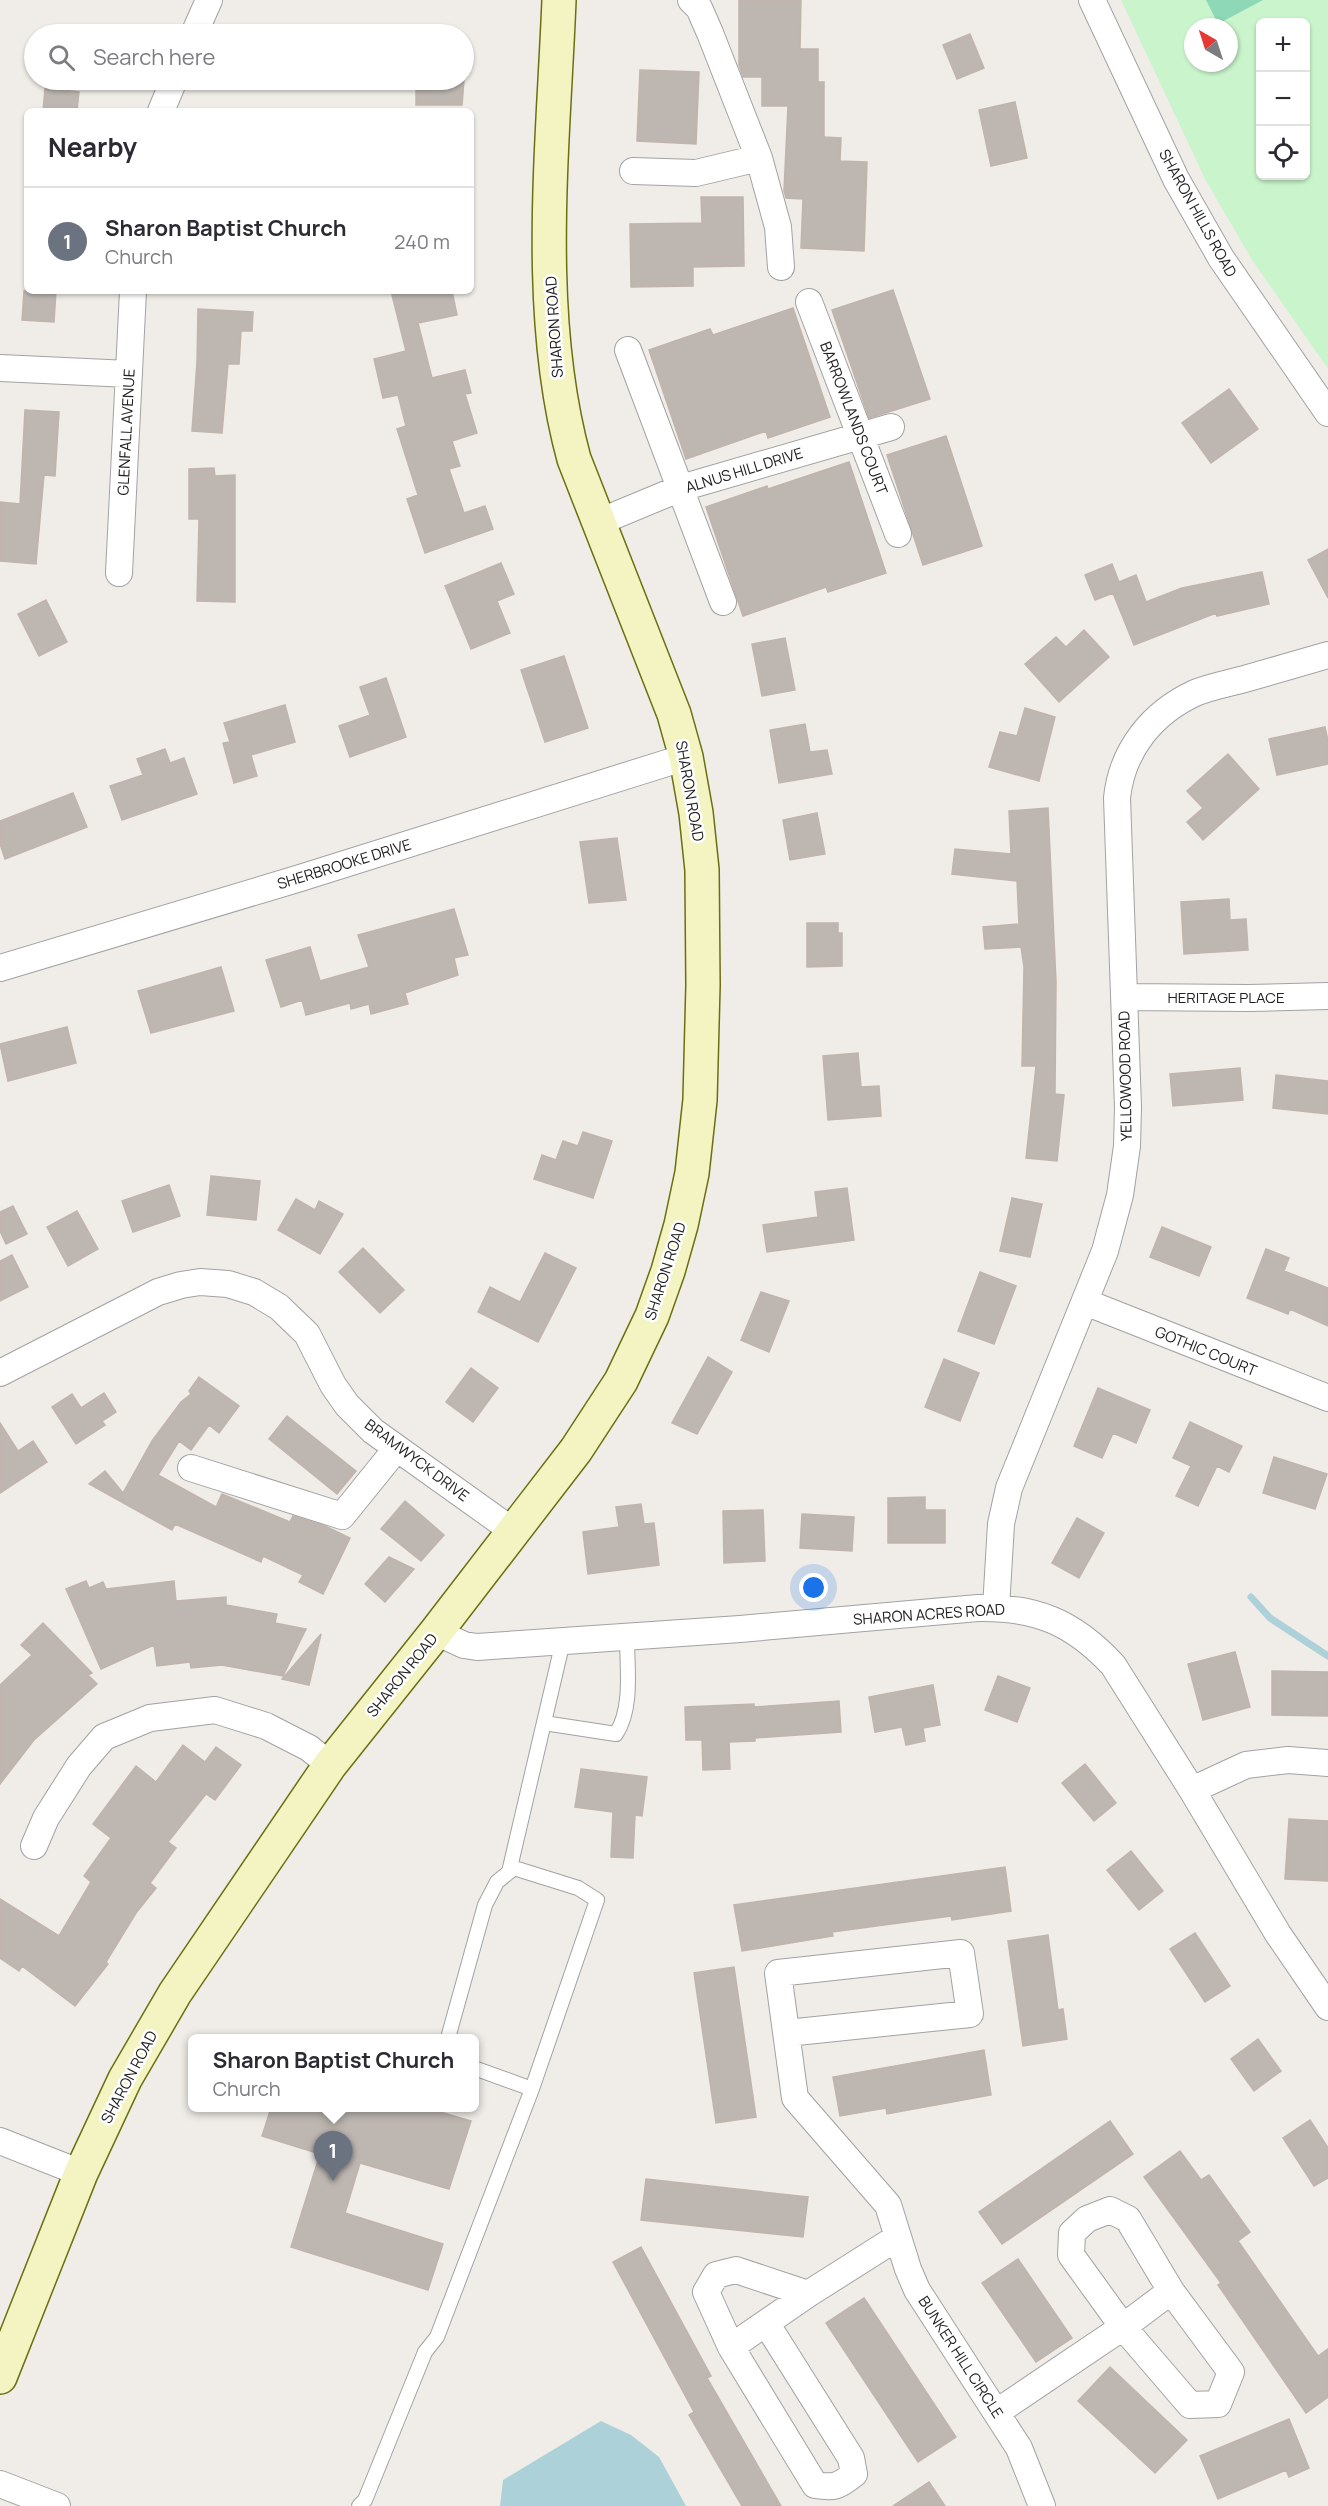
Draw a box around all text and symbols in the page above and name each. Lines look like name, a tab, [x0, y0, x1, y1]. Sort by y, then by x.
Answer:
north arrow	[1184, 18, 1238, 72]
map controls	[1256, 18, 1310, 180]
button: +	[1256, 18, 1310, 72]
search box	[24, 24, 474, 90]
icon: search	[45, 41, 78, 74]
text: Search here	[93, 42, 215, 72]
button: −	[1256, 72, 1310, 126]
button: locate	[1256, 126, 1310, 180]
text: Nearby	[48, 129, 137, 165]
street label: SHARON HILLS ROAD	[1154, 145, 1242, 281]
text: Sharon Baptist Church	[105, 213, 347, 243]
text: 1	[63, 228, 72, 255]
text: 240 m	[394, 228, 450, 255]
text: Church	[105, 243, 173, 270]
street label: SHARON ROAD	[540, 275, 568, 379]
street label: BARROWLANDS COURT	[815, 338, 893, 498]
street label: GLENFALL AVENUE	[112, 368, 140, 496]
street label: ALNUS HILL DRIVE	[683, 442, 805, 498]
street label: SHARON ROAD	[671, 739, 709, 843]
street label: SHERBROOKE DRIVE	[274, 834, 414, 894]
street label: HERITAGE PLACE	[1168, 987, 1284, 1008]
street label: YELLOWOOD ROAD	[1113, 1011, 1137, 1141]
street label: SHARON ROAD	[639, 1219, 691, 1323]
street label: GOTHIC COURT	[1152, 1321, 1260, 1381]
street label: BRAMWYCK DRIVE	[361, 1414, 473, 1506]
your location	[799, 1573, 828, 1602]
street label: SHARON ACRES ROAD	[852, 1598, 1006, 1630]
street label: SHARON ROAD	[362, 1629, 442, 1721]
street label: SHARON ROAD	[96, 2027, 162, 2127]
popup	[188, 2034, 479, 2112]
text: Sharon Baptist Church	[213, 2045, 454, 2075]
text: Church	[213, 2075, 281, 2102]
pin: 1	[314, 2132, 352, 2181]
street label: BUNKER HILL CIRCLE	[914, 2292, 1008, 2422]

